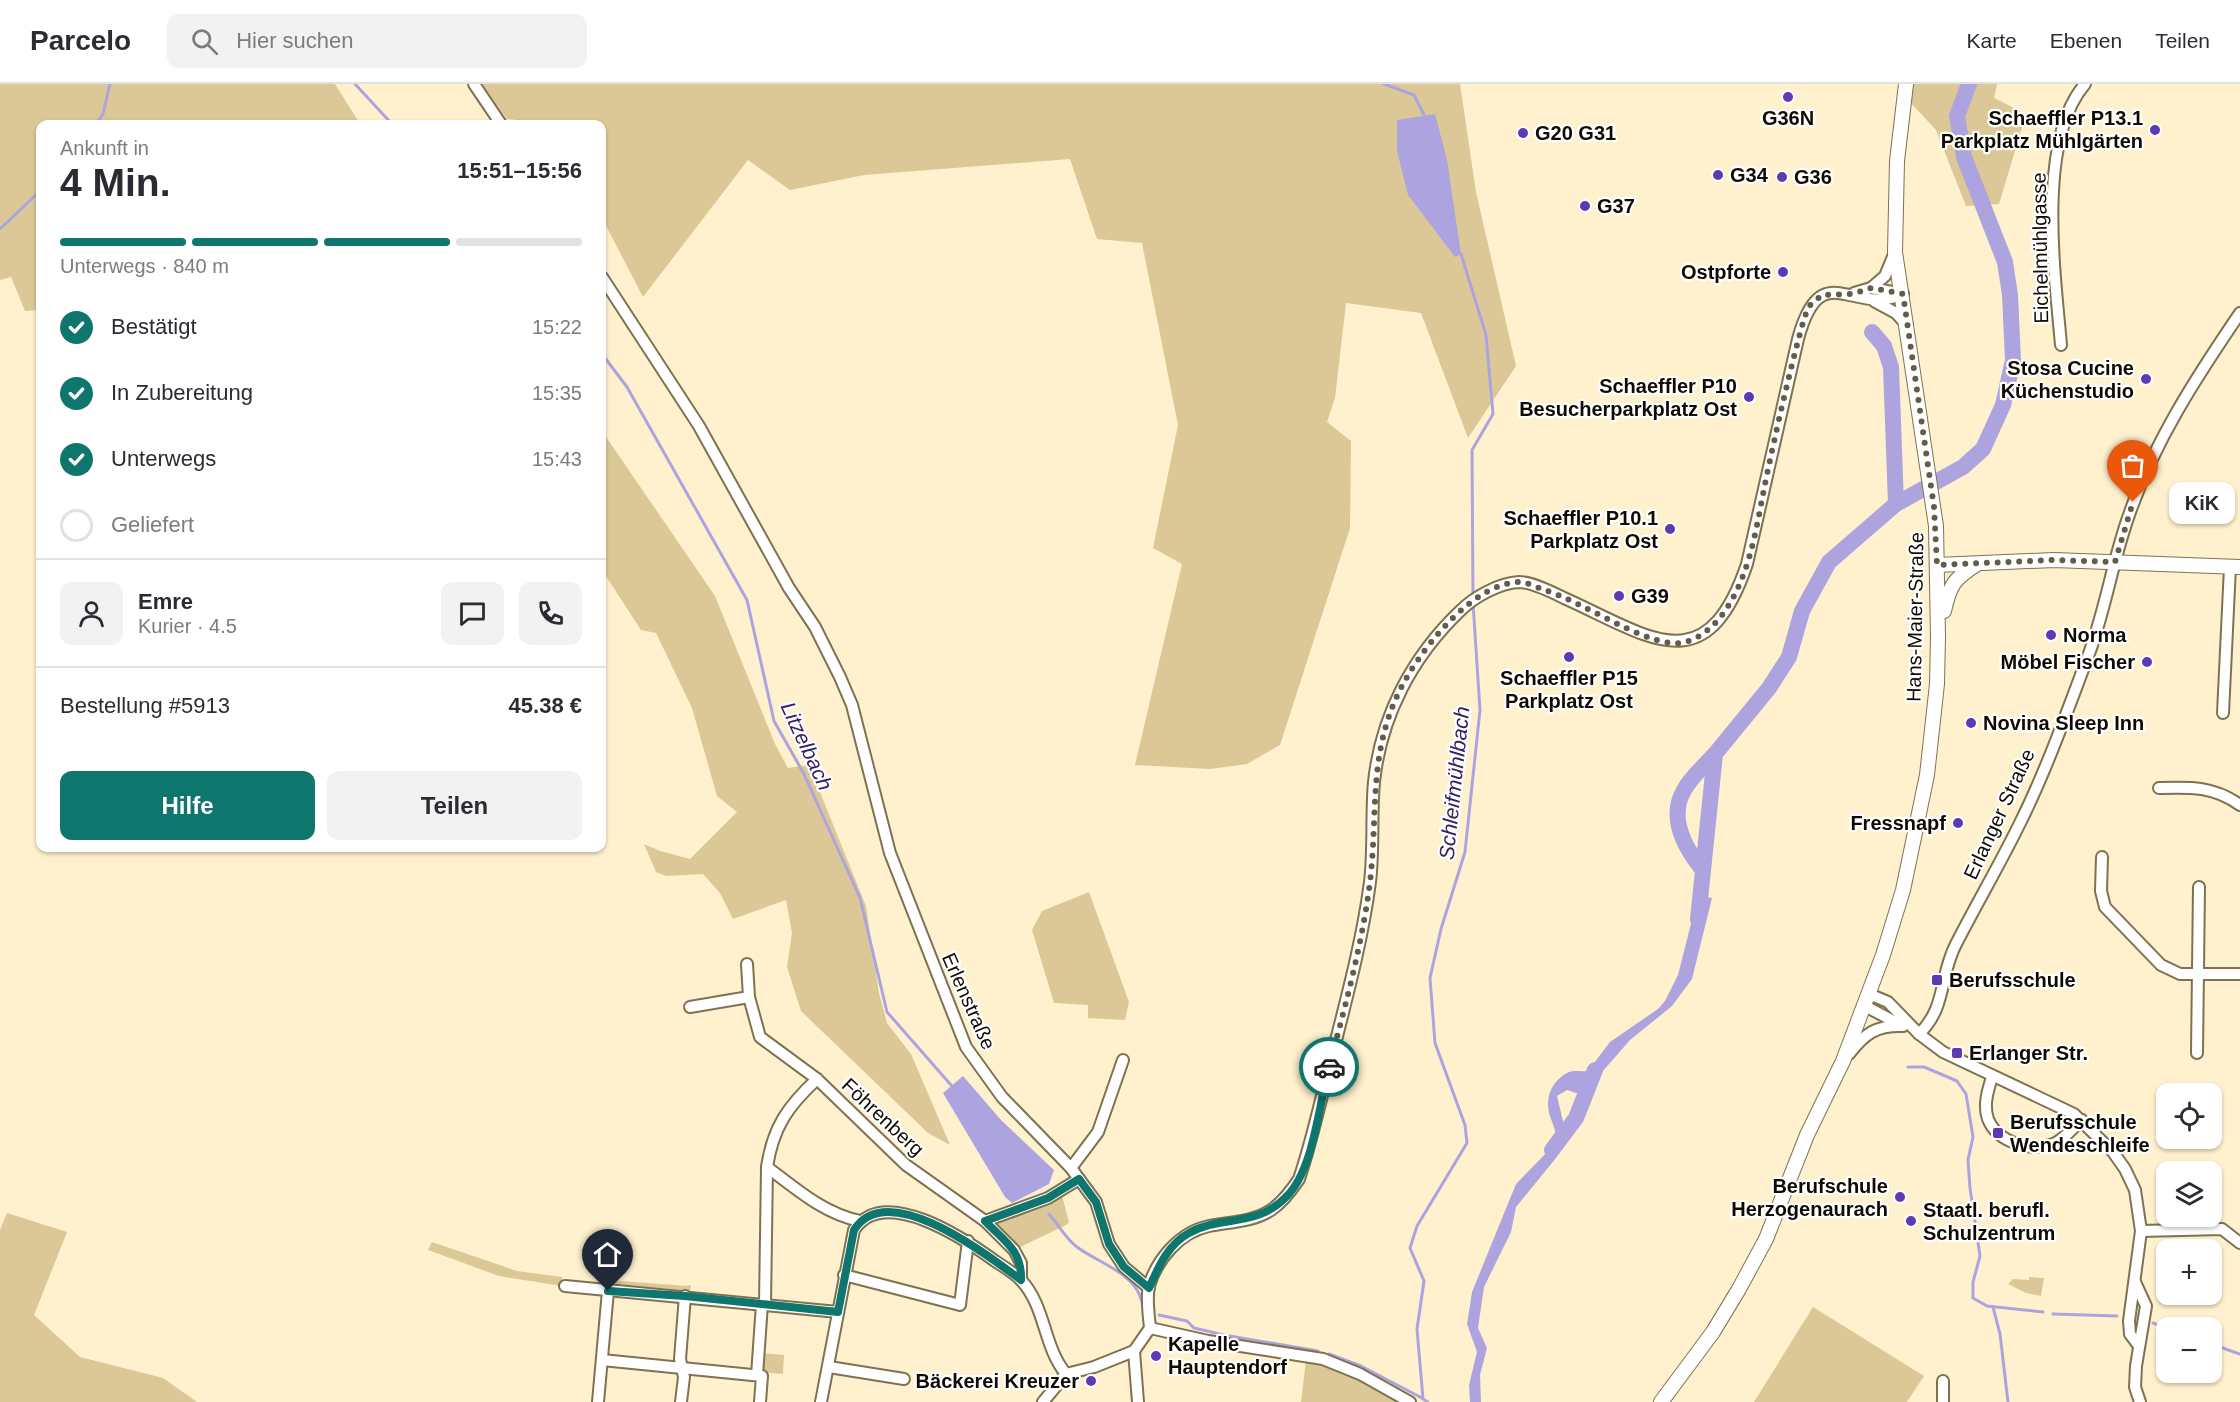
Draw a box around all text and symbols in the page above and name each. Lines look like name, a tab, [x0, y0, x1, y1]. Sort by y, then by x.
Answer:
search box	[167, 14, 587, 68]
text: Parcelo	[30, 25, 131, 56]
icon: search	[188, 25, 221, 58]
text: Hier suchen	[236, 28, 354, 53]
text: Karte	[1967, 29, 2017, 52]
text: Ebenen	[2050, 29, 2122, 52]
text: Teilen	[2155, 29, 2210, 52]
marker: G36N	[1781, 90, 1795, 104]
place label: G36N	[1762, 107, 1814, 129]
place label: Schaeffler P13.1 Parkplatz Mühlgärten	[1941, 107, 2143, 152]
place label: G20 G31	[1535, 122, 1616, 144]
marker: Schaeffler P13.1 Parkplatz Mühlgärten	[2148, 123, 2162, 137]
marker: G20 G31	[1516, 126, 1530, 140]
text: Ankunft in	[60, 137, 149, 159]
text: 15:51–15:56	[457, 158, 582, 183]
text: 4 Min.	[60, 161, 171, 204]
place label: G34	[1730, 164, 1769, 186]
place label: G36	[1794, 166, 1832, 188]
marker: G34	[1711, 168, 1725, 182]
marker: G36	[1775, 170, 1789, 184]
street label: Eichelmühlgasse	[2028, 172, 2052, 324]
place label: G37	[1597, 195, 1635, 217]
marker: G37	[1578, 199, 1592, 213]
text: Unterwegs · 840 m	[60, 255, 229, 277]
place label: Ostpforte	[1681, 261, 1771, 283]
marker: Ostpforte	[1776, 265, 1790, 279]
icon: check	[60, 311, 93, 344]
text: Bestätigt	[111, 314, 197, 339]
text: 15:22	[532, 316, 582, 338]
place label: Stosa Cucine Küchenstudio	[2001, 357, 2134, 402]
marker: Stosa Cucine Küchenstudio	[2139, 372, 2153, 386]
place label: Schaeffler P10 Besucherparkplatz Ost	[1519, 375, 1737, 420]
icon: check	[60, 377, 93, 410]
text: In Zubereitung	[111, 380, 253, 405]
text: 15:35	[532, 382, 582, 404]
marker: Schaeffler P10 Besucherparkplatz Ost	[1742, 390, 1756, 404]
pin	[2107, 440, 2158, 502]
icon: check	[60, 443, 93, 476]
text: Unterwegs	[111, 446, 216, 471]
text: 15:43	[532, 448, 582, 470]
icon: bag	[2116, 449, 2149, 482]
callout: KiK	[2169, 481, 2235, 523]
text: KiK	[2185, 492, 2219, 514]
place label: Schaeffler P10.1 Parkplatz Ost	[1503, 507, 1658, 552]
text: Geliefert	[111, 512, 194, 537]
marker: Schaeffler P10.1 Parkplatz Ost	[1663, 522, 1677, 536]
street label: Hans-Maier-Straße	[1903, 532, 1927, 702]
button: person	[60, 582, 123, 645]
button: chat	[441, 582, 504, 645]
button: phone	[519, 582, 582, 645]
place label: G39	[1631, 585, 1669, 607]
text: Emre	[138, 589, 193, 614]
marker: G39	[1612, 589, 1626, 603]
text: Kurier · 4.5	[138, 615, 237, 637]
place label: Norma	[2063, 624, 2127, 646]
marker: Norma	[2044, 628, 2058, 642]
marker: Schaeffler P15 Parkplatz Ost	[1562, 650, 1576, 664]
place label: Möbel Fischer	[2001, 651, 2135, 673]
marker: Möbel Fischer	[2140, 655, 2154, 669]
place label: Schaeffler P15 Parkplatz Ost	[1500, 667, 1638, 712]
text: Bestellung #5913	[60, 693, 230, 718]
text: 45.38 €	[509, 693, 582, 718]
water label: Litzelbach	[777, 698, 837, 794]
water label: Schleifmühlbach	[1435, 705, 1473, 861]
place label: Novina Sleep Inn	[1983, 712, 2144, 734]
marker: Novina Sleep Inn	[1964, 716, 1978, 730]
street label: Erlanger Straße	[1959, 745, 2039, 883]
button: Hilfe	[60, 771, 315, 840]
button: Teilen	[327, 771, 582, 840]
place label: Fressnapf	[1850, 812, 1946, 834]
marker: Fressnapf	[1951, 816, 1965, 830]
street label: Erlenstraße	[938, 949, 1000, 1053]
place label: Berufsschule	[1949, 969, 2076, 991]
marker: Berufsschule	[1930, 973, 1944, 987]
courier	[1299, 1037, 1359, 1097]
place label: Erlanger Str.	[1969, 1042, 2088, 1064]
marker: Erlanger Str.	[1950, 1046, 1964, 1060]
icon: car	[1313, 1051, 1346, 1084]
street label: Föhrenberg	[838, 1074, 928, 1160]
map controls	[2156, 1083, 2222, 1383]
button: locate	[2156, 1083, 2222, 1149]
place label: Berufsschule Wendeschleife	[2010, 1111, 2150, 1156]
marker: Berufsschule Wendeschleife	[1991, 1126, 2005, 1140]
button: layers	[2156, 1161, 2222, 1227]
place label: Berufschule Herzogenaurach	[1731, 1175, 1888, 1220]
marker: Berufschule Herzogenaurach	[1893, 1190, 1907, 1204]
place label: Staatl. berufl. Schulzentrum	[1923, 1199, 2055, 1244]
marker: Staatl. berufl. Schulzentrum	[1904, 1214, 1918, 1228]
pin	[582, 1229, 633, 1291]
icon: home	[591, 1238, 624, 1271]
button: +	[2156, 1239, 2222, 1305]
button: −	[2156, 1317, 2222, 1383]
place label: Kapelle Hauptendorf	[1168, 1333, 1287, 1378]
marker: Kapelle Hauptendorf	[1149, 1349, 1163, 1363]
place label: Bäckerei Kreuzer	[916, 1370, 1079, 1392]
marker: Bäckerei Kreuzer	[1084, 1374, 1098, 1388]

